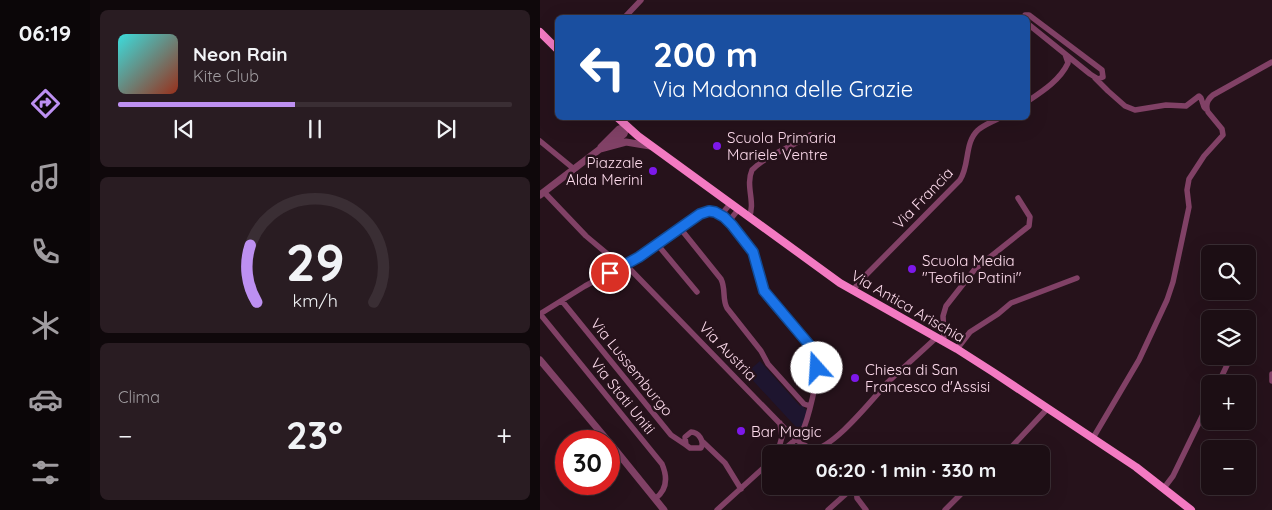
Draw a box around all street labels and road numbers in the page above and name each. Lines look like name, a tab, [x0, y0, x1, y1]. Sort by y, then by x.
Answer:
street label: Via Francia	[889, 163, 957, 233]
street label: Via Antica Arischia	[848, 266, 968, 346]
street label: Via Lussemburgo	[587, 314, 677, 420]
street label: Via Austria	[695, 318, 761, 384]
street label: Via Stati Uniti	[587, 354, 659, 438]

